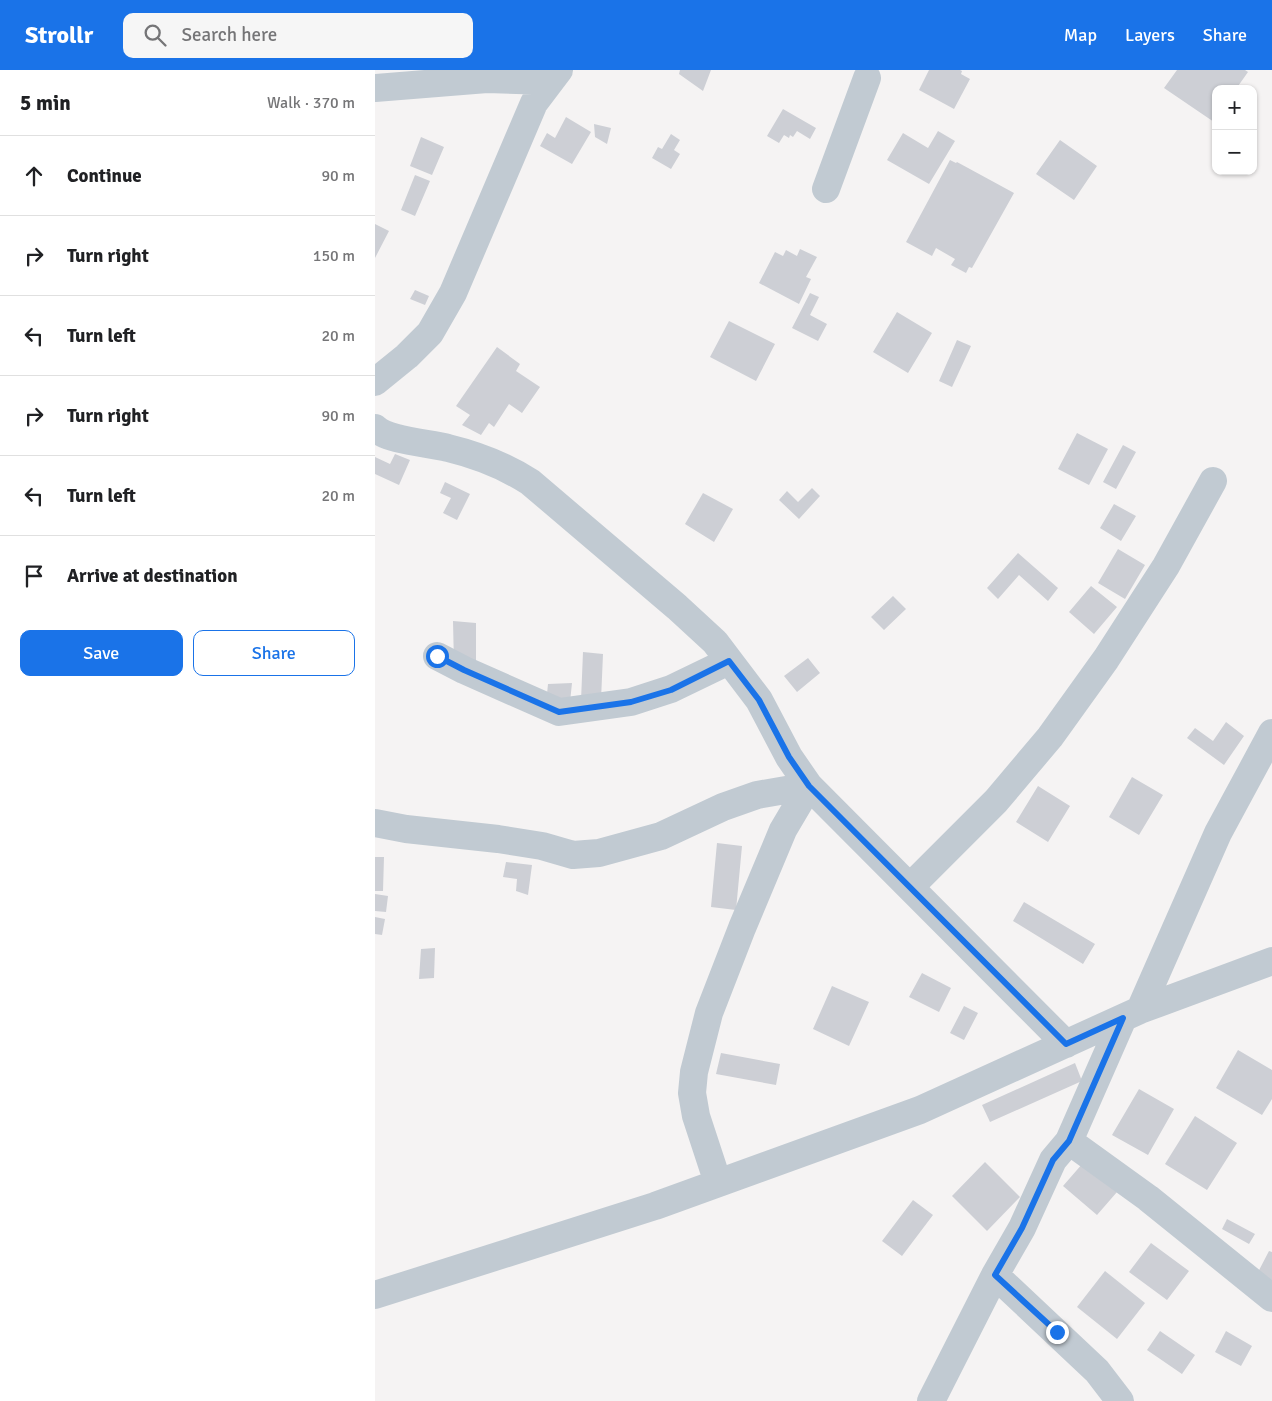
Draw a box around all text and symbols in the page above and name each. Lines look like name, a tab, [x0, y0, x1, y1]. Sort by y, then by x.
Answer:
search box	[123, 13, 473, 58]
text: Strollr	[25, 20, 93, 50]
icon: search	[141, 21, 169, 49]
text: Search here	[181, 23, 277, 47]
text: Map	[1064, 24, 1097, 46]
text: Layers	[1125, 24, 1175, 46]
text: Share	[1203, 24, 1247, 46]
map controls	[1212, 85, 1257, 175]
button: +	[1212, 85, 1257, 130]
text: 5 min	[20, 90, 71, 116]
text: Walk · 370 m	[267, 93, 355, 113]
button: −	[1212, 130, 1257, 175]
icon: ahead	[20, 162, 48, 190]
text: Continue	[67, 164, 142, 188]
text: 90 m	[321, 166, 355, 186]
icon: right	[20, 242, 48, 270]
text: Turn right	[67, 244, 149, 268]
text: 150 m	[313, 246, 355, 266]
icon: left	[20, 322, 48, 350]
text: Turn left	[67, 324, 136, 348]
text: 20 m	[321, 326, 355, 346]
icon: right	[20, 402, 48, 430]
text: Turn right	[67, 404, 149, 428]
text: 90 m	[321, 406, 355, 426]
icon: left	[20, 482, 48, 510]
text: Turn left	[67, 484, 136, 508]
text: 20 m	[321, 486, 355, 506]
icon: arrive	[20, 562, 48, 590]
text: Arrive at destination	[67, 564, 238, 588]
button: Save	[20, 630, 183, 676]
button: Share	[193, 630, 355, 676]
route start	[426, 645, 449, 668]
route end	[1046, 1321, 1069, 1344]

